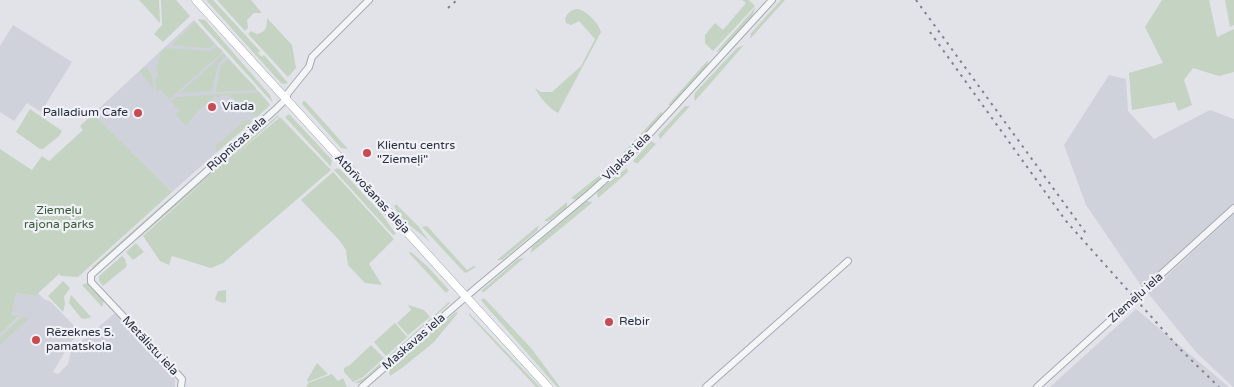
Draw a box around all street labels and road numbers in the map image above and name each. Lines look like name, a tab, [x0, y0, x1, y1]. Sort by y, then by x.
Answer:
street label: Rūpnīcas iela	[204, 113, 270, 175]
street label: Viļakas iela	[600, 130, 654, 184]
street label: Atbrīvošanas aleja	[331, 151, 413, 237]
street label: Ziemeļu iela	[1106, 270, 1166, 326]
street label: Maskavas iela	[380, 311, 448, 373]
street label: Metālistu iela	[119, 313, 181, 379]

